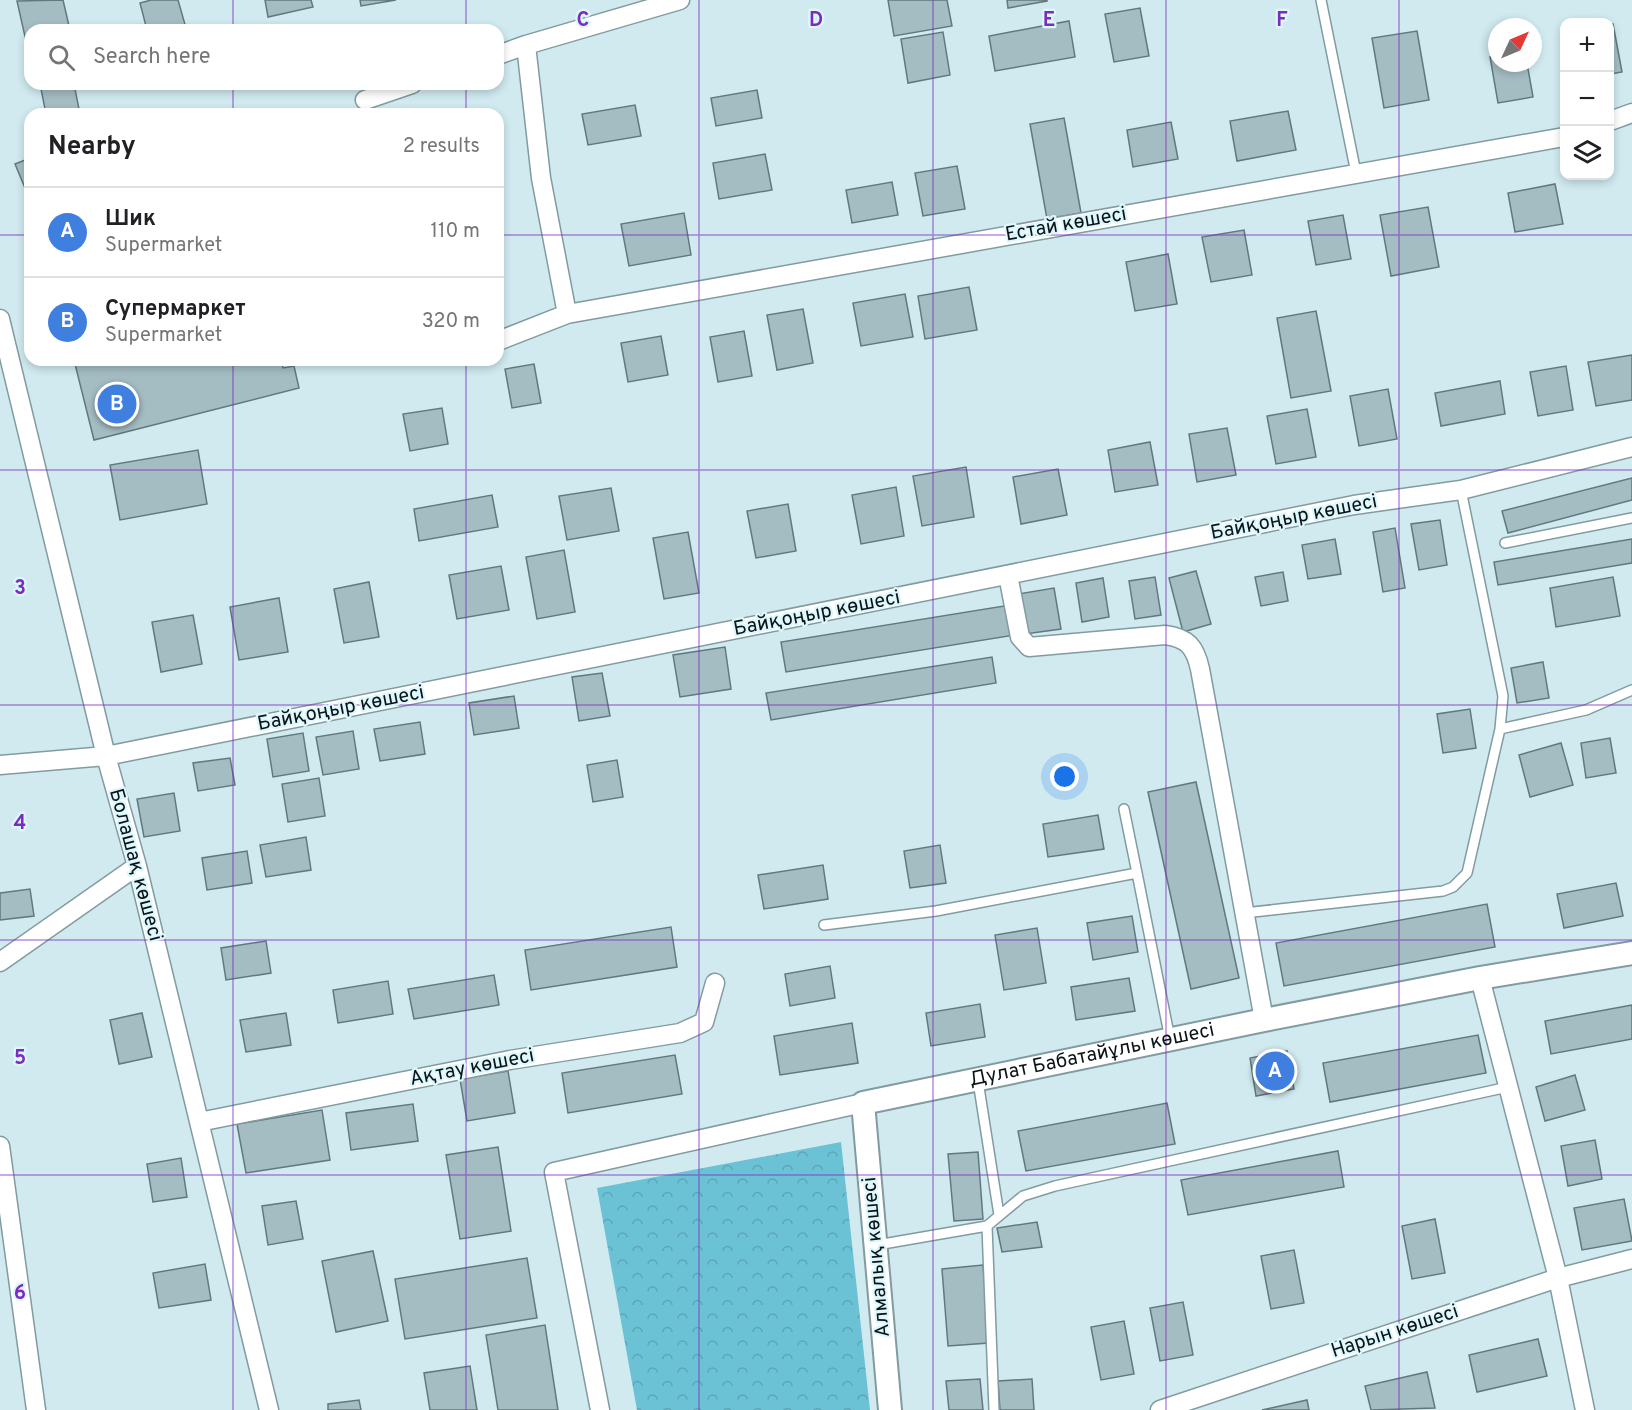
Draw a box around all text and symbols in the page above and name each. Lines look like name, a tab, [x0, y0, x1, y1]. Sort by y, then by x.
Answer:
text: C	[577, 8, 589, 34]
text: D	[809, 8, 823, 34]
text: E	[1043, 8, 1055, 34]
text: F	[1276, 8, 1288, 34]
north arrow	[1488, 18, 1542, 72]
map controls	[1560, 18, 1614, 180]
button: +	[1560, 18, 1614, 72]
search box	[24, 24, 504, 90]
icon: search	[45, 41, 78, 74]
text: Search here	[93, 44, 211, 71]
button: −	[1560, 72, 1614, 126]
button: layers	[1560, 126, 1614, 180]
text: Nearby	[48, 131, 136, 164]
text: 2 results	[403, 134, 480, 160]
street label: Естай көшесі	[1003, 202, 1129, 248]
text: Шик	[105, 206, 156, 233]
text: A	[60, 219, 75, 245]
text: 110 m	[431, 219, 480, 245]
text: Supermarket	[105, 233, 222, 259]
text: Супермаркет	[105, 296, 246, 323]
text: B	[61, 309, 74, 335]
text: 320 m	[422, 309, 480, 335]
text: Supermarket	[105, 323, 222, 349]
pin: B	[98, 382, 136, 426]
street label: Байқоңыр көшесі	[1208, 489, 1380, 547]
text: 3	[14, 576, 26, 602]
street label: Байқоңыр көшесі	[731, 585, 903, 643]
street label: Байқоңыр көшесі	[255, 680, 427, 738]
your location	[1050, 762, 1079, 791]
street label: Болашақ көшесі	[102, 786, 168, 944]
text: 4	[14, 811, 26, 837]
street label: Дулат Бабатайұлы көшесі	[967, 1018, 1217, 1094]
street label: Ақтау көшесі	[408, 1043, 536, 1093]
text: 5	[14, 1046, 26, 1072]
pin: A	[1256, 1048, 1294, 1094]
street label: Алмалық көшесі	[857, 1176, 897, 1338]
text: 6	[14, 1281, 26, 1307]
street label: Нарын көшесі	[1328, 1299, 1462, 1365]

